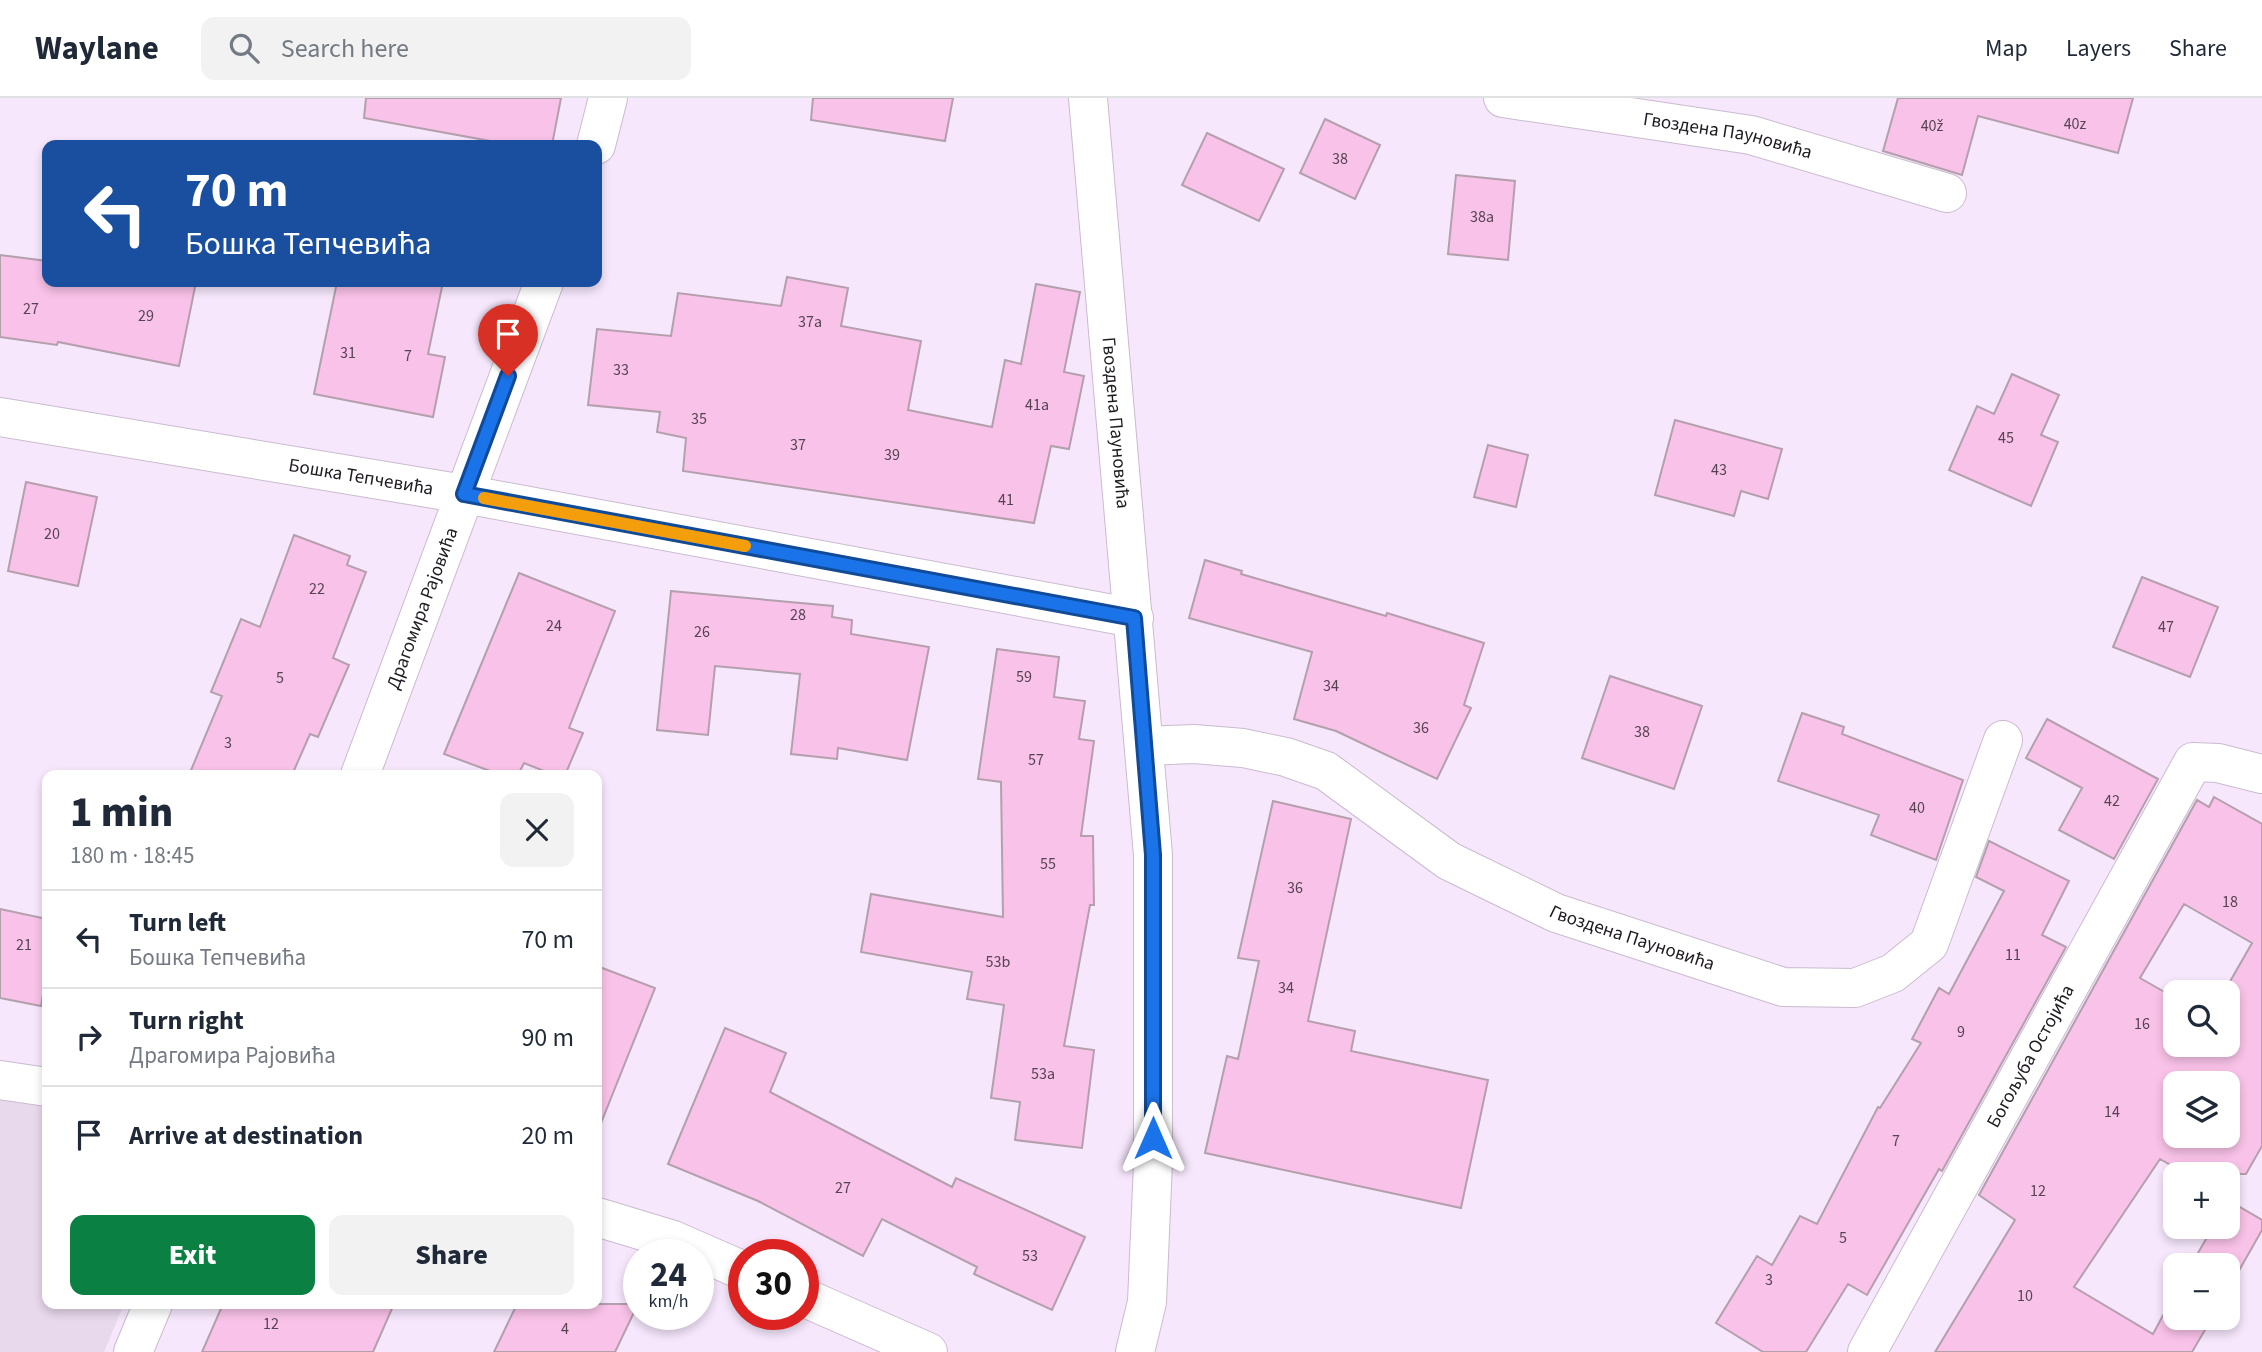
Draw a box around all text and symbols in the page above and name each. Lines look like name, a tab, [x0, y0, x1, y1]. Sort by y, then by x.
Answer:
search box	[201, 17, 691, 80]
text: Waylane	[35, 25, 159, 72]
icon: search	[225, 29, 263, 67]
text: Search here	[281, 30, 409, 67]
text: Map	[1985, 31, 2028, 66]
text: Layers	[2066, 31, 2131, 66]
text: Share	[2169, 31, 2227, 66]
street label: Гвоздена Пауновића	[1641, 106, 1816, 166]
house number: 40z	[2064, 113, 2087, 135]
house number: 40ž	[1921, 115, 1944, 137]
house number: 38	[1332, 148, 1348, 170]
text: 70 m	[185, 156, 289, 226]
icon: left	[70, 168, 161, 259]
house number: 38a	[1470, 206, 1494, 228]
text: Бошка Тепчевића	[185, 221, 431, 267]
house number: 27	[23, 298, 39, 320]
pin	[478, 304, 538, 376]
house number: 29	[138, 305, 154, 327]
house number: 37a	[798, 311, 822, 333]
icon: arrive	[489, 315, 527, 353]
street label: Гвоздена Пауновића	[1095, 336, 1137, 510]
house number: 31	[340, 342, 356, 364]
house number: 7	[404, 345, 412, 367]
house number: 33	[613, 359, 629, 381]
house number: 41a	[1025, 394, 1049, 416]
house number: 35	[691, 408, 707, 430]
house number: 45	[1998, 427, 2014, 449]
house number: 37	[790, 434, 806, 456]
house number: 39	[884, 444, 900, 466]
street label: Бошка Тепчевића	[287, 452, 436, 502]
house number: 43	[1711, 459, 1727, 481]
house number: 41	[998, 489, 1014, 511]
house number: 20	[44, 523, 60, 545]
street label: Драгомира Рајовића	[380, 523, 465, 693]
house number: 22	[309, 578, 325, 600]
house number: 28	[790, 604, 806, 626]
house number: 24	[546, 615, 562, 637]
house number: 47	[2158, 616, 2174, 638]
house number: 26	[694, 621, 710, 643]
house number: 59	[1016, 666, 1032, 688]
house number: 5	[276, 667, 284, 689]
house number: 34	[1323, 675, 1339, 697]
house number: 36	[1413, 717, 1429, 739]
house number: 38	[1634, 721, 1650, 743]
house number: 3	[224, 732, 232, 754]
house number: 57	[1028, 749, 1044, 771]
text: 1 min	[70, 783, 173, 843]
house number: 42	[2104, 790, 2120, 812]
button: close	[500, 793, 574, 867]
house number: 40	[1909, 797, 1925, 819]
text: 180 m · 18:45	[70, 839, 194, 872]
house number: 55	[1040, 853, 1056, 875]
house number: 36	[1287, 877, 1303, 899]
house number: 18	[2222, 891, 2238, 913]
street label: Гвоздена Пауновића	[1545, 898, 1718, 977]
text: Turn left	[129, 904, 226, 941]
icon: left	[70, 920, 108, 958]
text: 70 m	[521, 921, 574, 958]
house number: 21	[16, 934, 32, 956]
text: Бошка Тепчевића	[129, 941, 306, 974]
house number: 11	[2005, 944, 2021, 966]
house number: 53b	[986, 951, 1011, 973]
house number: 34	[1278, 977, 1294, 999]
street label: Богољуба Остојића	[1980, 980, 2081, 1133]
map controls	[2163, 980, 2240, 1330]
button: search	[2163, 980, 2240, 1057]
text: Turn right	[129, 1002, 244, 1039]
house number: 16	[2134, 1013, 2150, 1035]
icon: right	[70, 1018, 108, 1056]
text: 90 m	[521, 1019, 574, 1056]
house number: 9	[1957, 1021, 1965, 1043]
text: Драгомира Рајовића	[129, 1039, 336, 1072]
house number: 53a	[1031, 1063, 1055, 1085]
button: layers	[2163, 1071, 2240, 1148]
position arrow	[1116, 1101, 1190, 1175]
house number: 14	[2104, 1101, 2120, 1123]
icon: arrive	[70, 1116, 108, 1154]
text: Arrive at destination	[129, 1117, 363, 1154]
text: 20 m	[521, 1117, 574, 1154]
house number: 7	[1892, 1130, 1900, 1152]
button: +	[2163, 1162, 2240, 1239]
house number: 27	[835, 1177, 851, 1199]
house number: 12	[2030, 1180, 2046, 1202]
button: Exit	[70, 1215, 315, 1295]
button: Share	[329, 1215, 574, 1295]
house number: 5	[1839, 1227, 1847, 1249]
speed limit sign: 30	[728, 1239, 819, 1330]
house number: 53	[1022, 1245, 1038, 1267]
text: 24	[650, 1250, 687, 1300]
button: −	[2163, 1253, 2240, 1330]
house number: 3	[1765, 1269, 1773, 1291]
house number: 10	[2017, 1285, 2033, 1307]
text: km/h	[649, 1289, 688, 1314]
house number: 12	[263, 1313, 279, 1335]
house number: 4	[561, 1318, 569, 1340]

